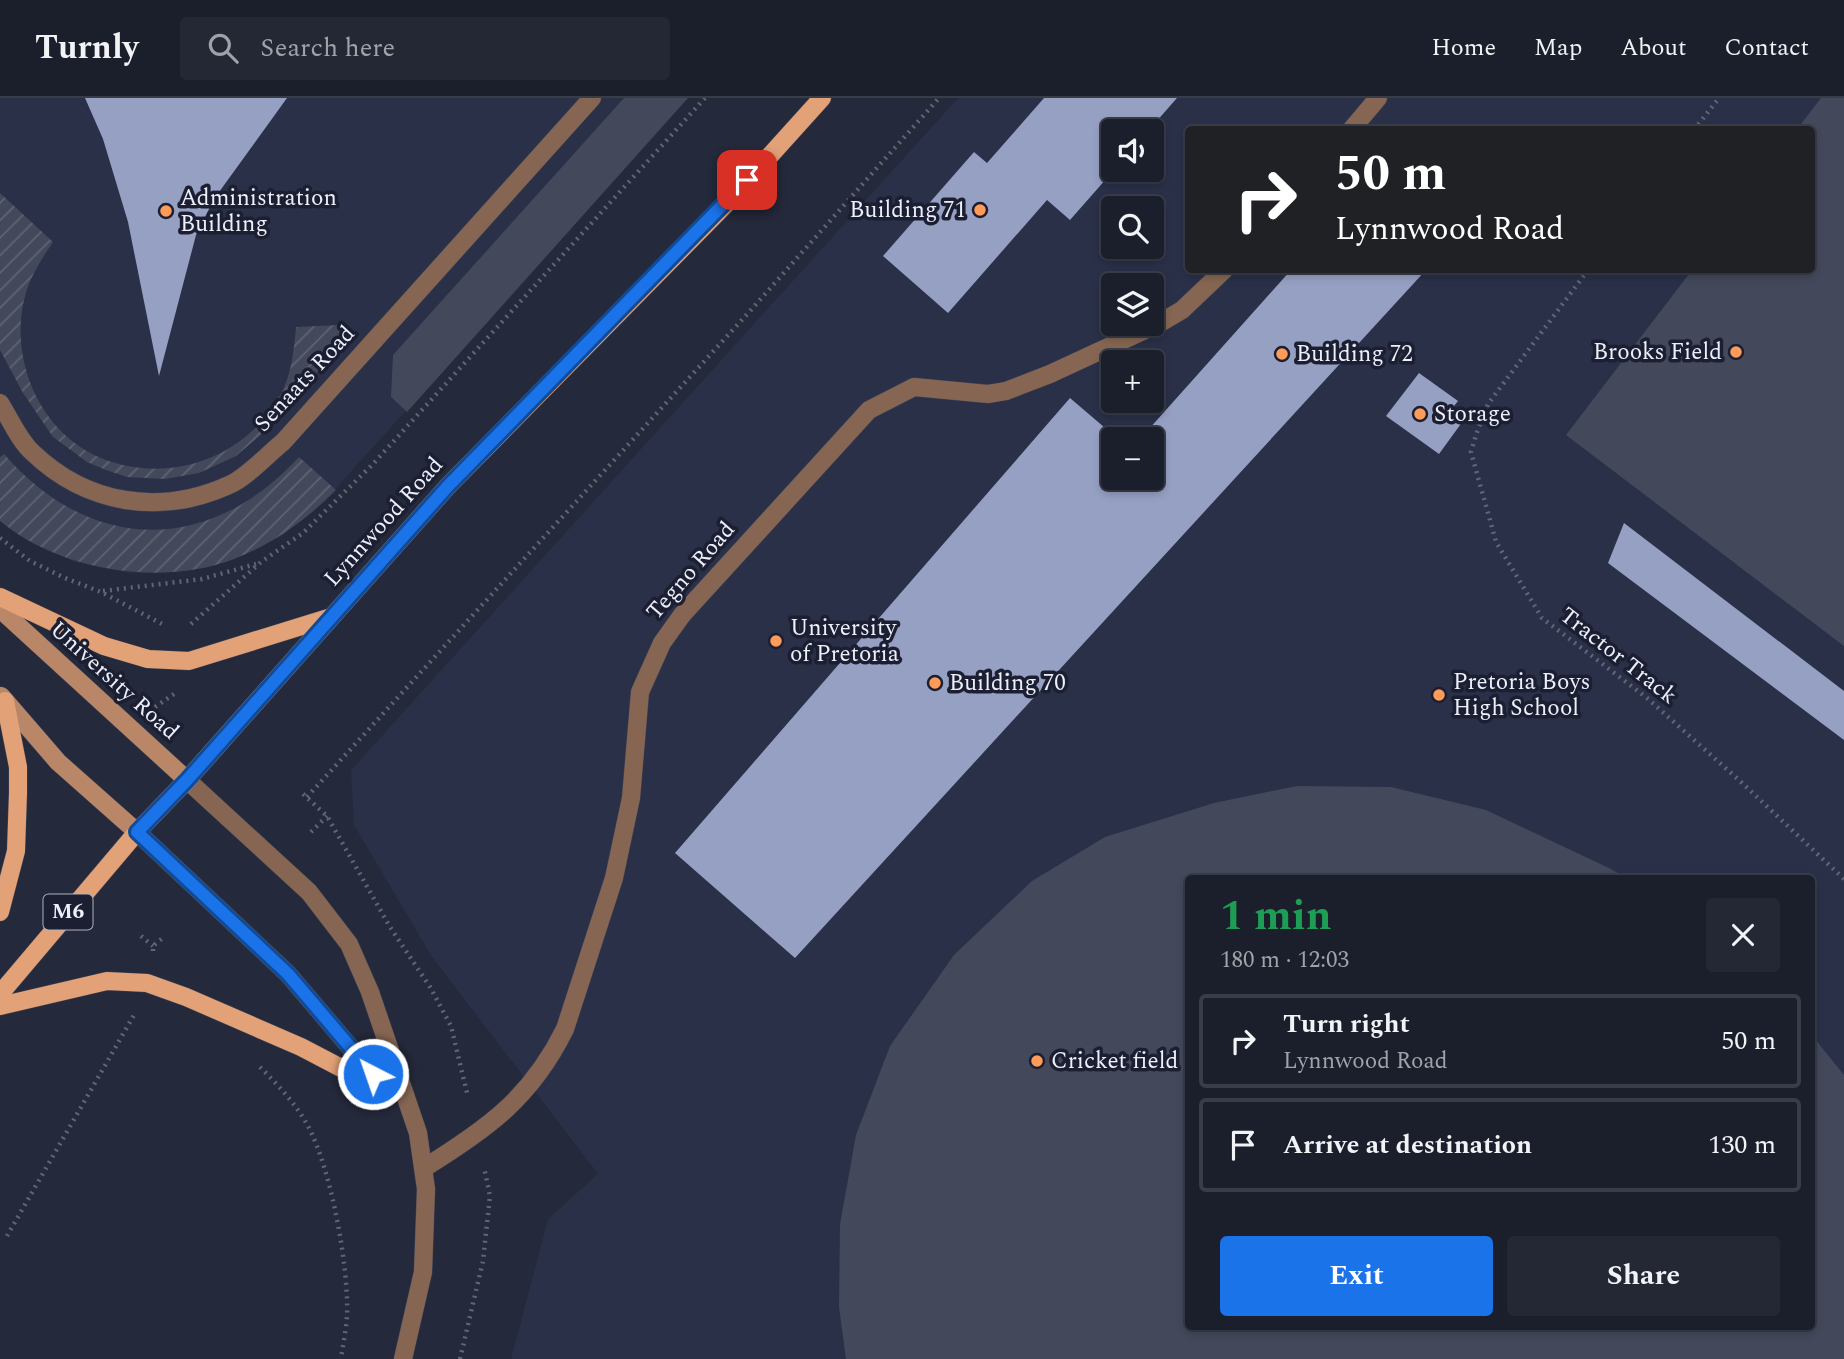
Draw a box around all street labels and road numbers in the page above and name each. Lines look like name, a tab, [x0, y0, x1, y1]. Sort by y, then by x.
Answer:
street label: Senaats Road	[246, 318, 364, 440]
street label: Lynnwood Road	[316, 449, 452, 595]
street label: Tegno Road	[638, 514, 744, 628]
street label: Tractor Track	[1552, 599, 1685, 713]
street label: University Road	[41, 613, 187, 749]
road number: M6	[43, 894, 92, 930]

